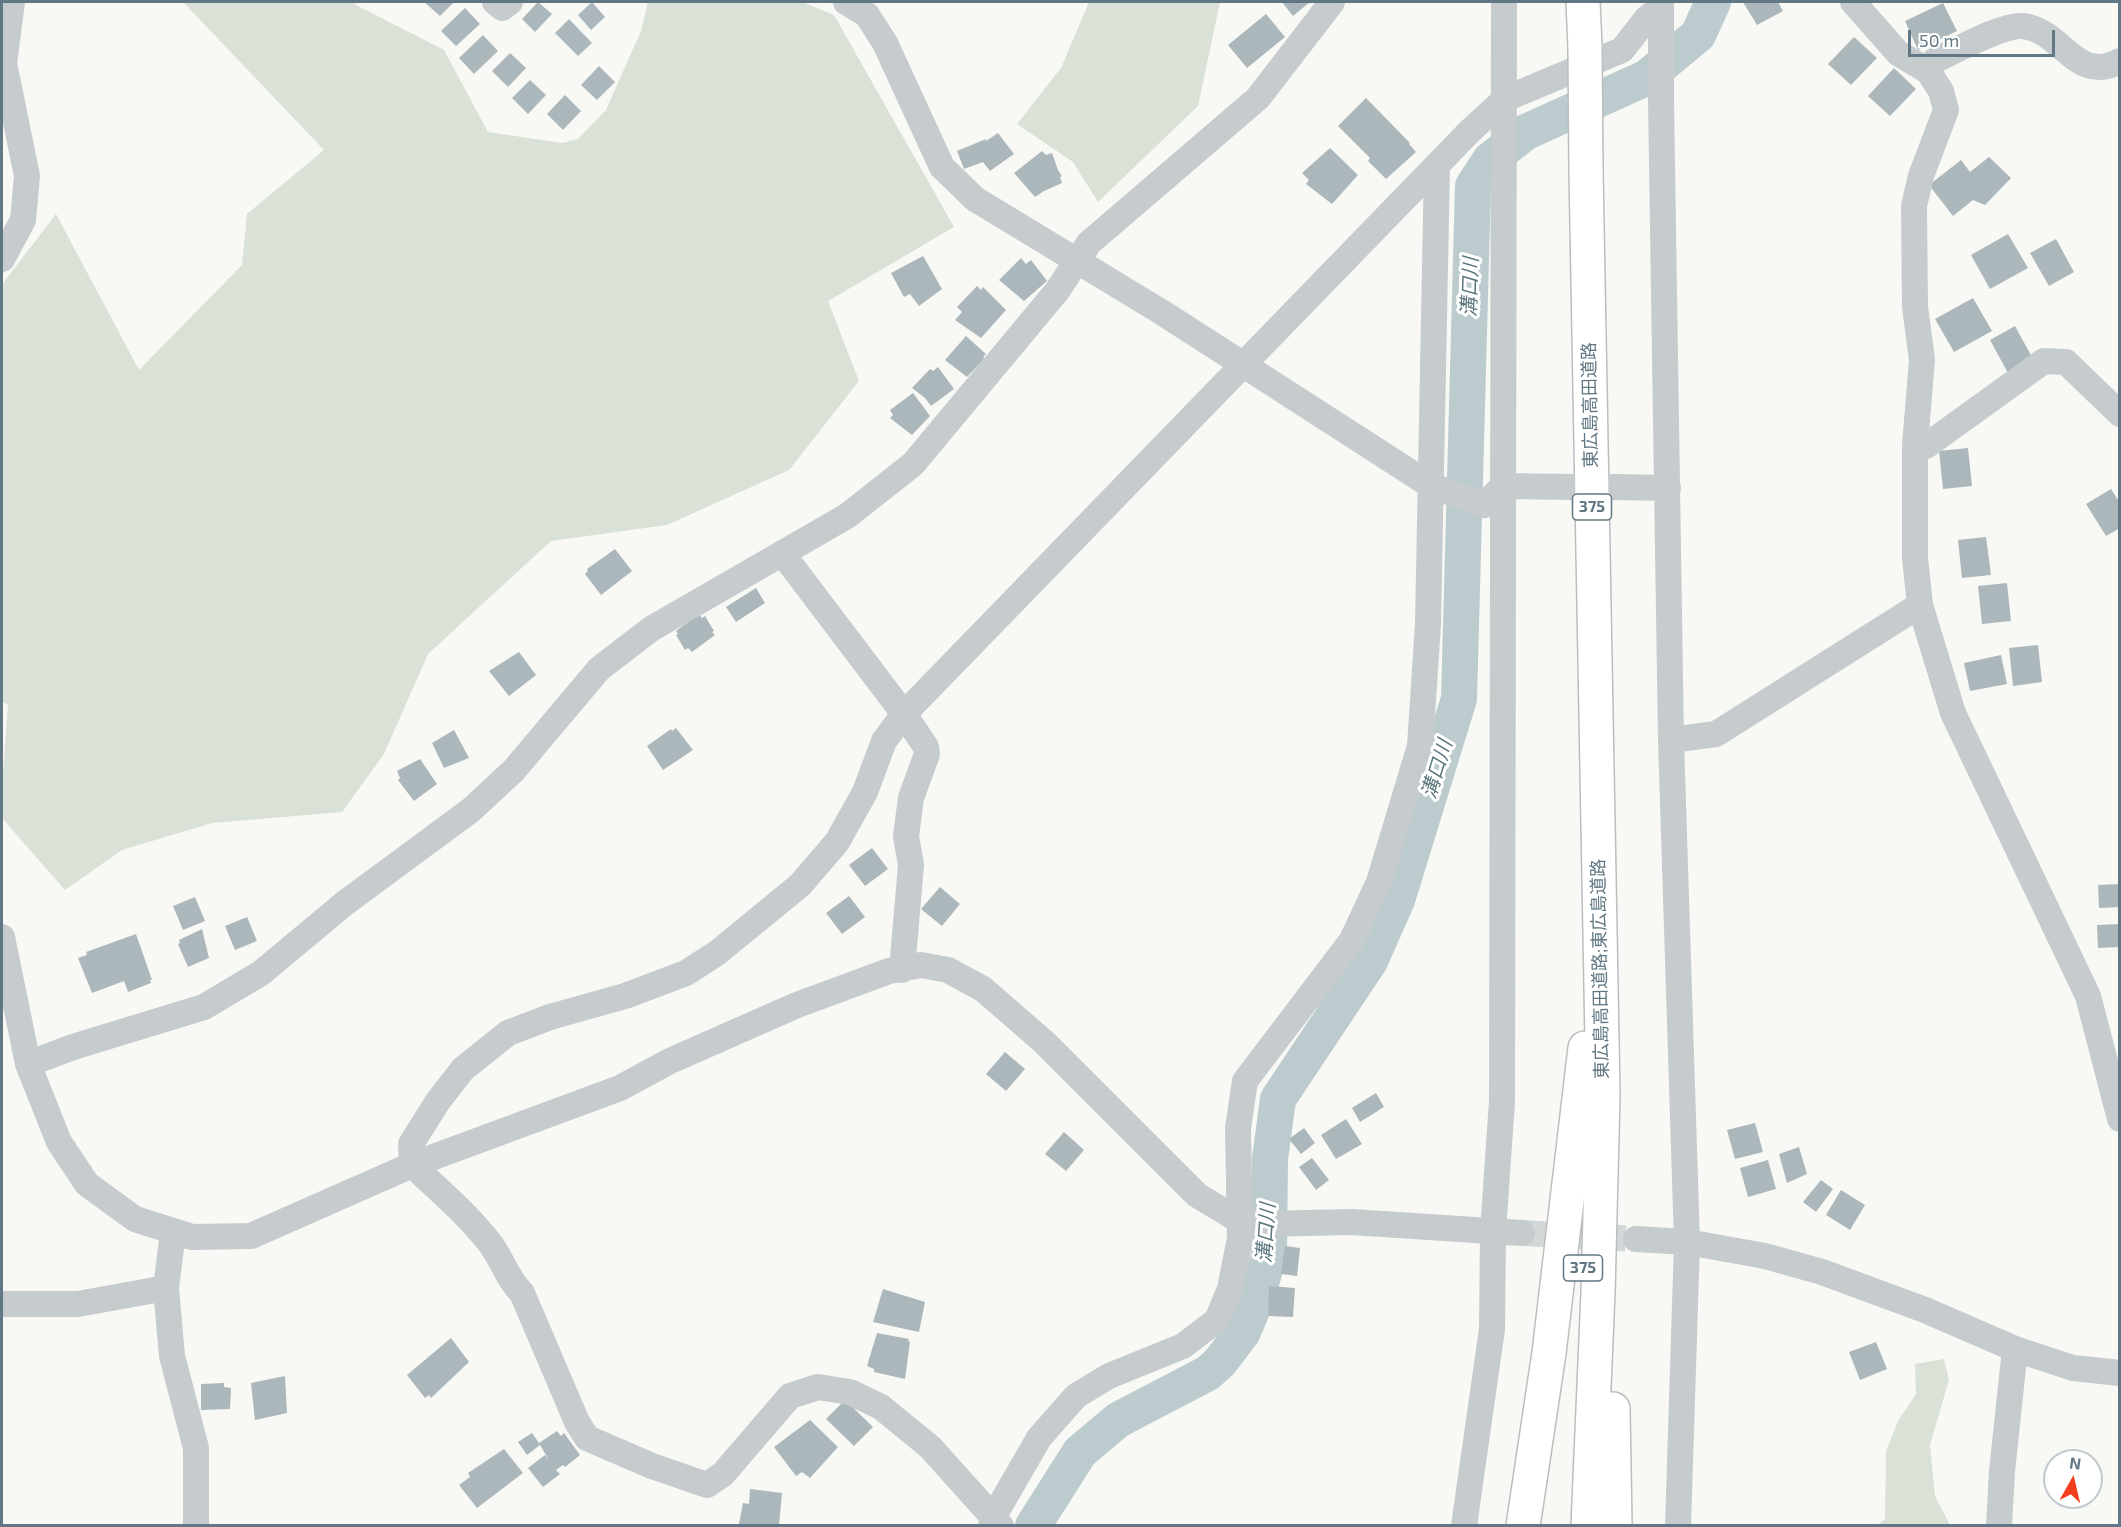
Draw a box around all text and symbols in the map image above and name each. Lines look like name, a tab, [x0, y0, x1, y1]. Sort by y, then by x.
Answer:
scale bar	[1911, 18, 2058, 56]
text: 50 m	[1919, 29, 1959, 51]
water label: 溝口川	[1457, 257, 1483, 317]
street label: 東広島高田道路	[1578, 342, 1602, 468]
road number: 375	[1572, 494, 1612, 520]
water label: 溝口川	[1417, 737, 1457, 801]
street label: 東広島高田道路;東広島道路	[1587, 859, 1613, 1079]
water label: 溝口川	[1252, 1202, 1280, 1264]
road number: 375	[1564, 1255, 1602, 1281]
north arrow	[2043, 1449, 2103, 1509]
text: N	[2068, 1452, 2082, 1473]

